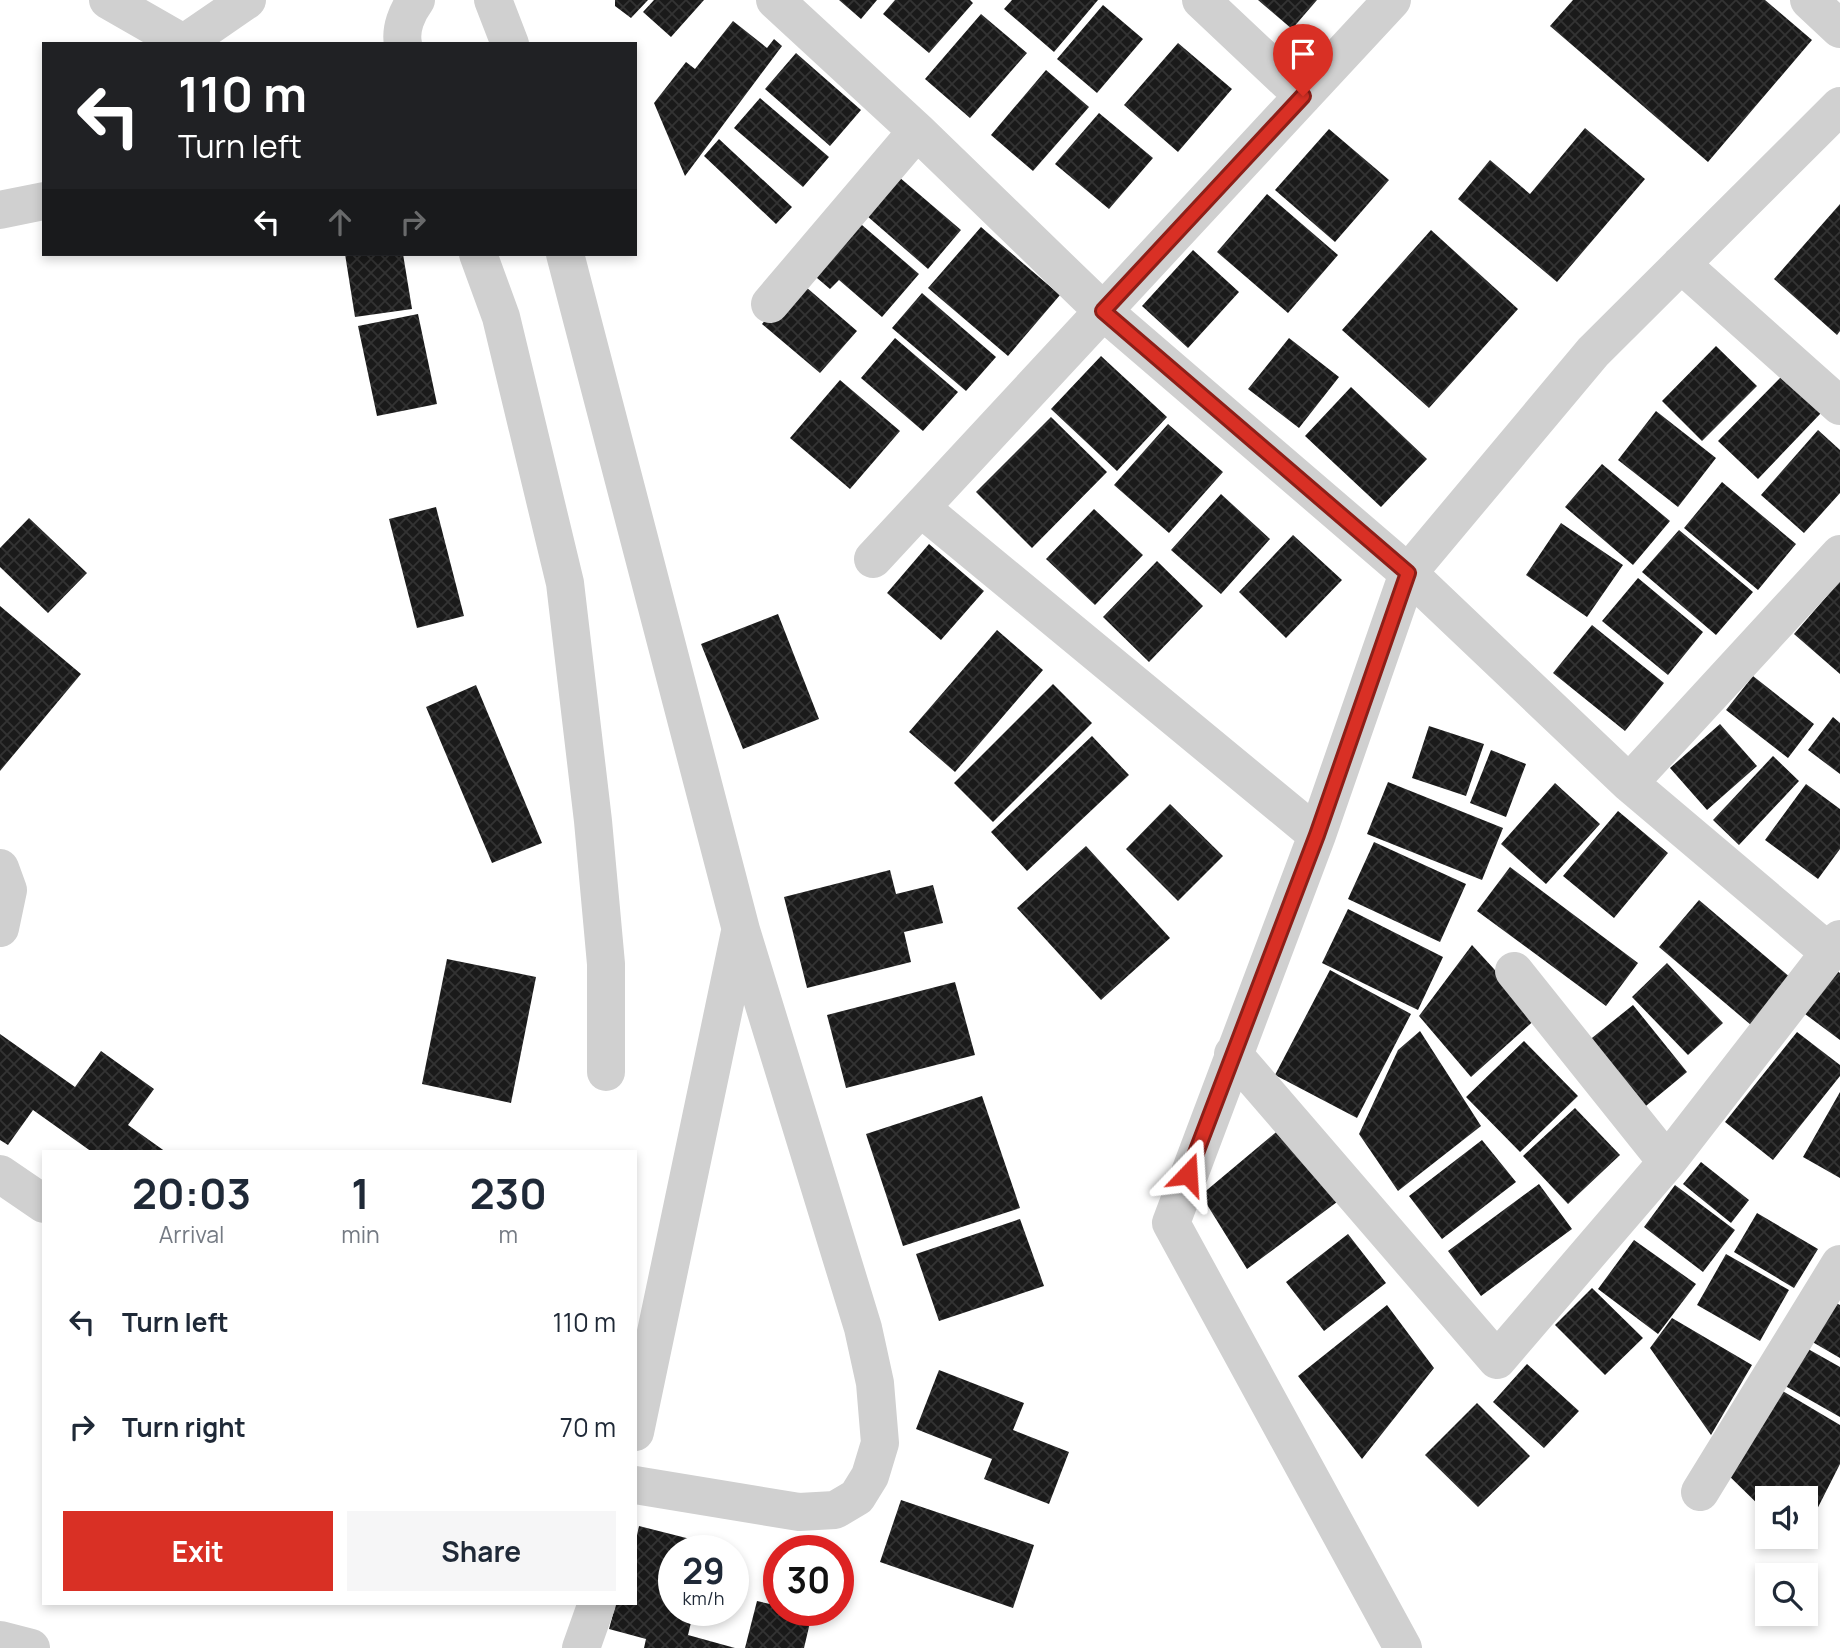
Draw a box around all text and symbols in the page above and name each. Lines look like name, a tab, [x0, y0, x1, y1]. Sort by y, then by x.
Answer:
pin	[1273, 24, 1333, 96]
icon: arrive	[1284, 35, 1322, 73]
text: 110 m	[178, 60, 307, 127]
icon: left	[63, 70, 154, 161]
text: Turn left	[178, 124, 302, 168]
icon: left	[248, 203, 286, 241]
icon: ahead	[321, 203, 359, 241]
icon: right	[394, 203, 432, 241]
position arrow	[1151, 1137, 1225, 1211]
text: 20:03	[132, 1164, 251, 1222]
text: 1	[351, 1164, 370, 1222]
text: 230	[470, 1164, 547, 1222]
text: Arrival	[159, 1218, 224, 1250]
text: min	[341, 1218, 380, 1250]
text: m	[499, 1218, 518, 1250]
icon: left	[63, 1303, 101, 1341]
text: Turn left	[122, 1304, 229, 1340]
text: 110 m	[553, 1304, 616, 1340]
icon: right	[63, 1408, 101, 1446]
text: Turn right	[122, 1409, 246, 1445]
text: 70 m	[560, 1409, 616, 1445]
map controls	[1755, 1486, 1818, 1626]
button: sound	[1755, 1486, 1818, 1549]
button: Exit	[63, 1511, 333, 1591]
button: Share	[347, 1511, 616, 1591]
speed limit sign: 30	[763, 1535, 854, 1626]
text: 29	[682, 1547, 725, 1595]
button: search	[1755, 1563, 1818, 1626]
text: km/h	[683, 1586, 724, 1610]

